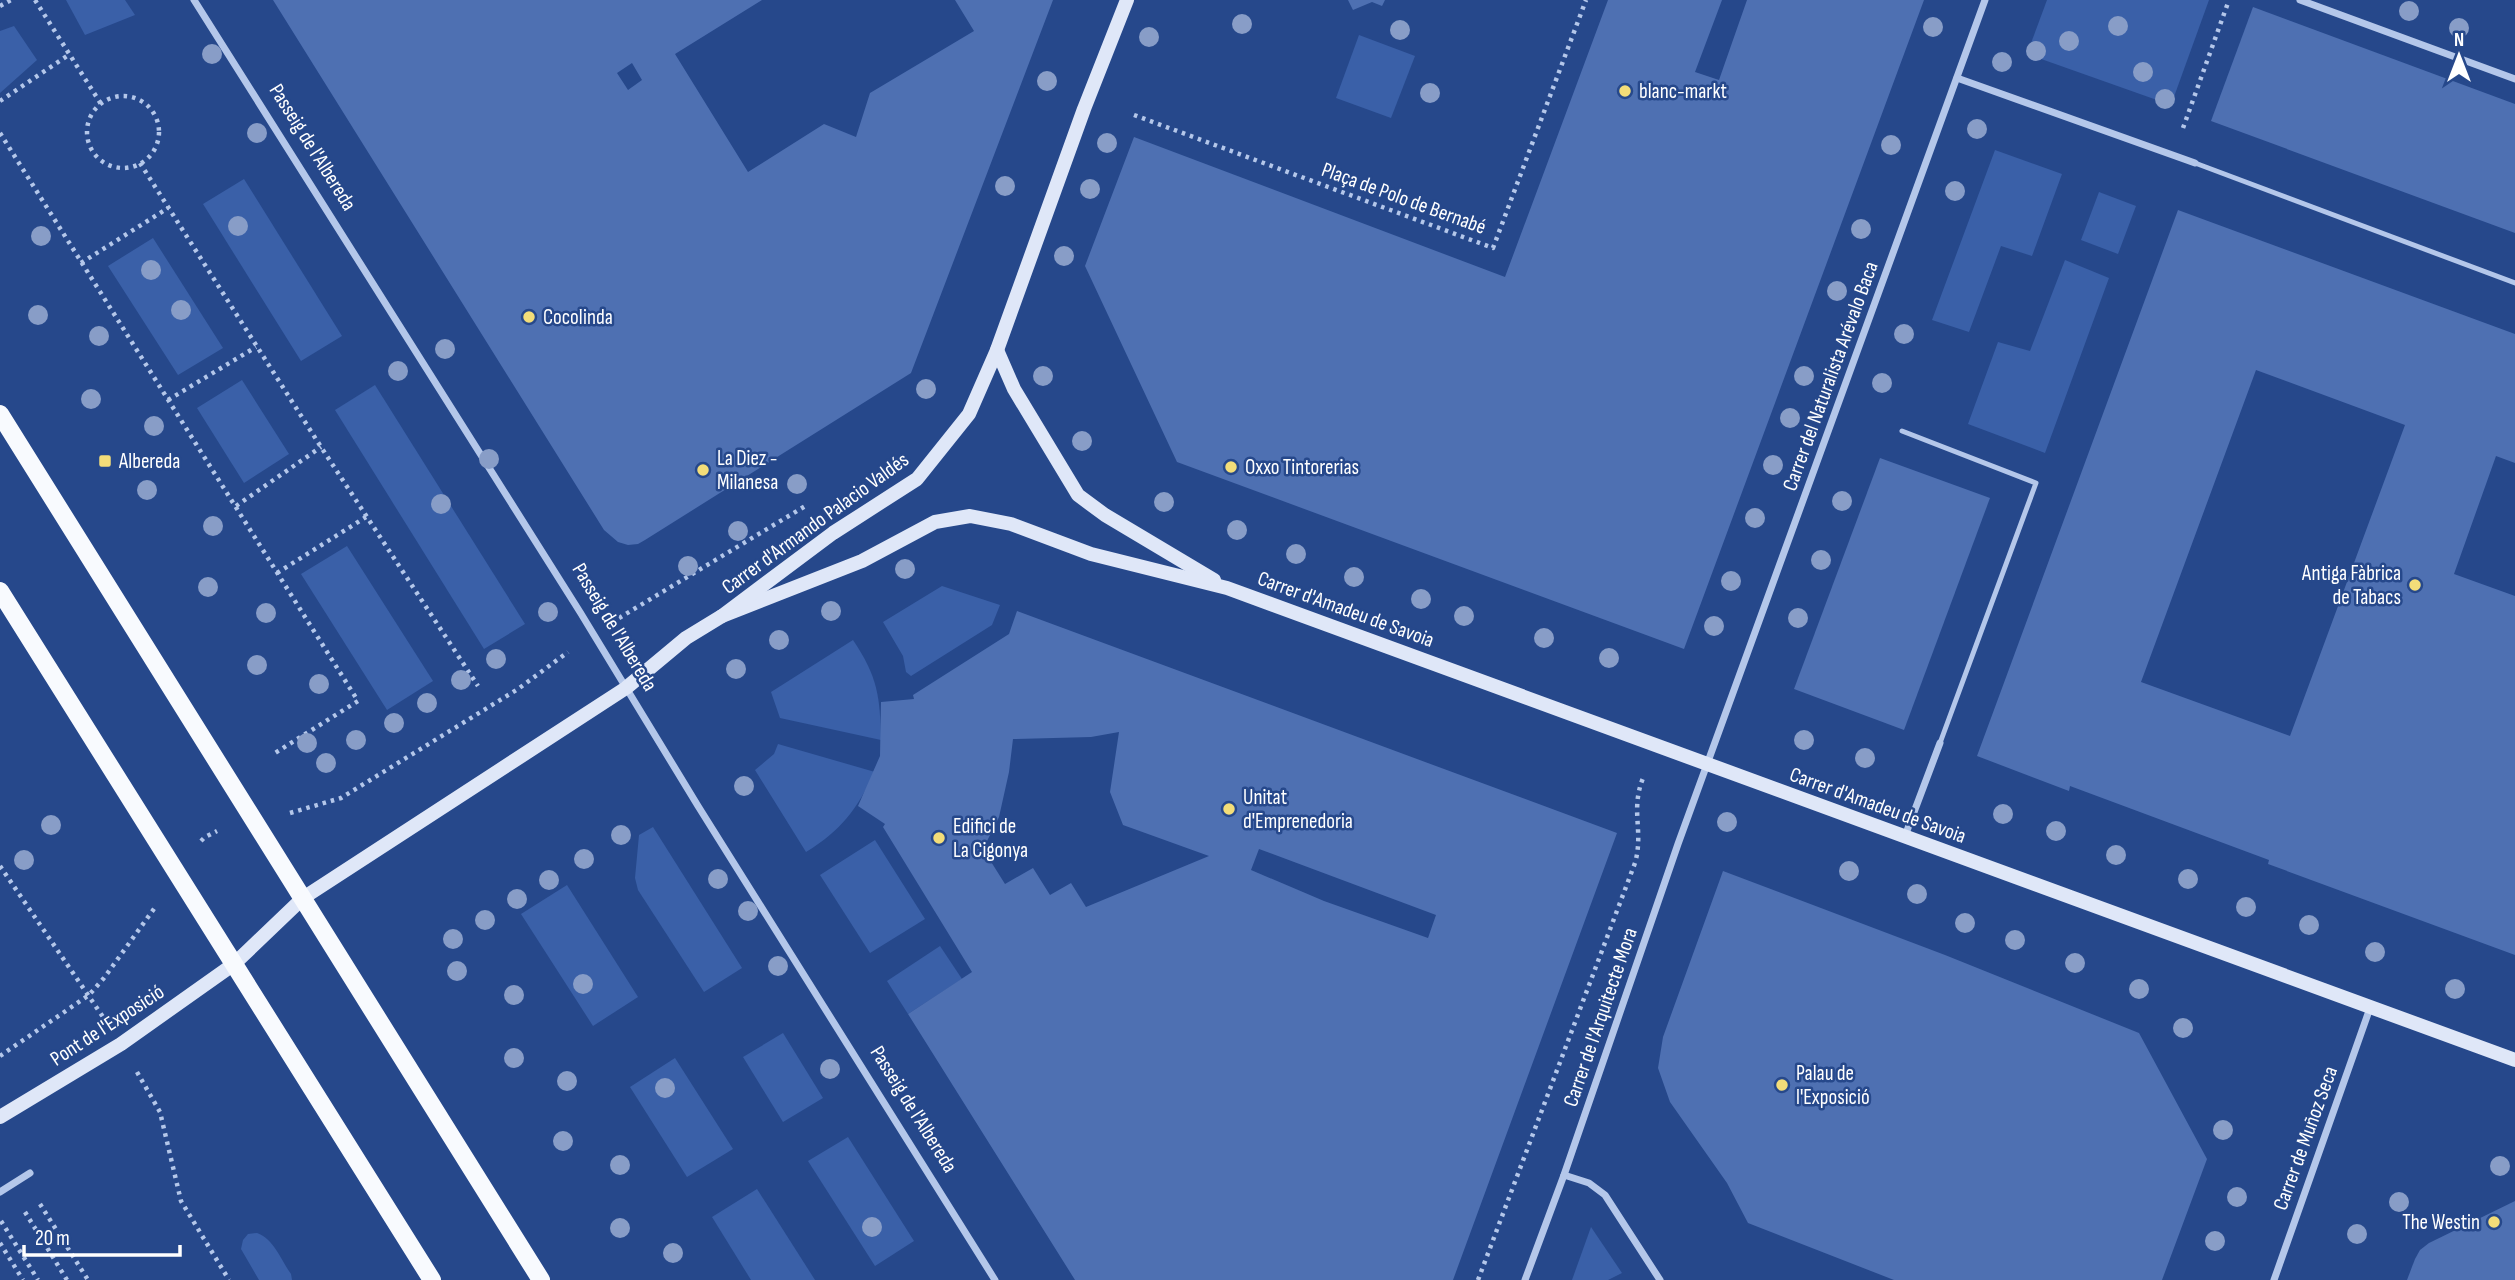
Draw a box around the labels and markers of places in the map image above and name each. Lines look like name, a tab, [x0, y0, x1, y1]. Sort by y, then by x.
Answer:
place label: blanc-markt	[1639, 79, 1727, 104]
marker: blanc-markt	[1617, 83, 1633, 99]
place label: Cocolinda	[543, 305, 613, 330]
marker: Cocolinda	[521, 309, 537, 325]
place label: La Diez - Milanesa	[717, 446, 778, 495]
place label: Albereda	[118, 449, 180, 474]
marker: Albereda	[97, 453, 113, 469]
place label: Oxxo Tintorerias	[1245, 455, 1359, 480]
marker: Oxxo Tintorerias	[1223, 459, 1239, 475]
marker: La Diez - Milanesa	[695, 462, 711, 478]
place label: Antiga Fàbrica de Tabacs	[2301, 561, 2401, 610]
marker: Antiga Fàbrica de Tabacs	[2407, 577, 2423, 593]
place label: Unitat d'Emprenedoria	[1243, 785, 1353, 834]
marker: Unitat d'Emprenedoria	[1221, 801, 1237, 817]
place label: Edifici de La Cigonya	[953, 814, 1028, 863]
marker: Edifici de La Cigonya	[931, 830, 947, 846]
place label: Palau de l'Exposició	[1796, 1061, 1870, 1110]
marker: Palau de l'Exposició	[1774, 1077, 1790, 1093]
place label: The Westin	[2402, 1210, 2480, 1235]
marker: The Westin	[2486, 1214, 2502, 1230]

